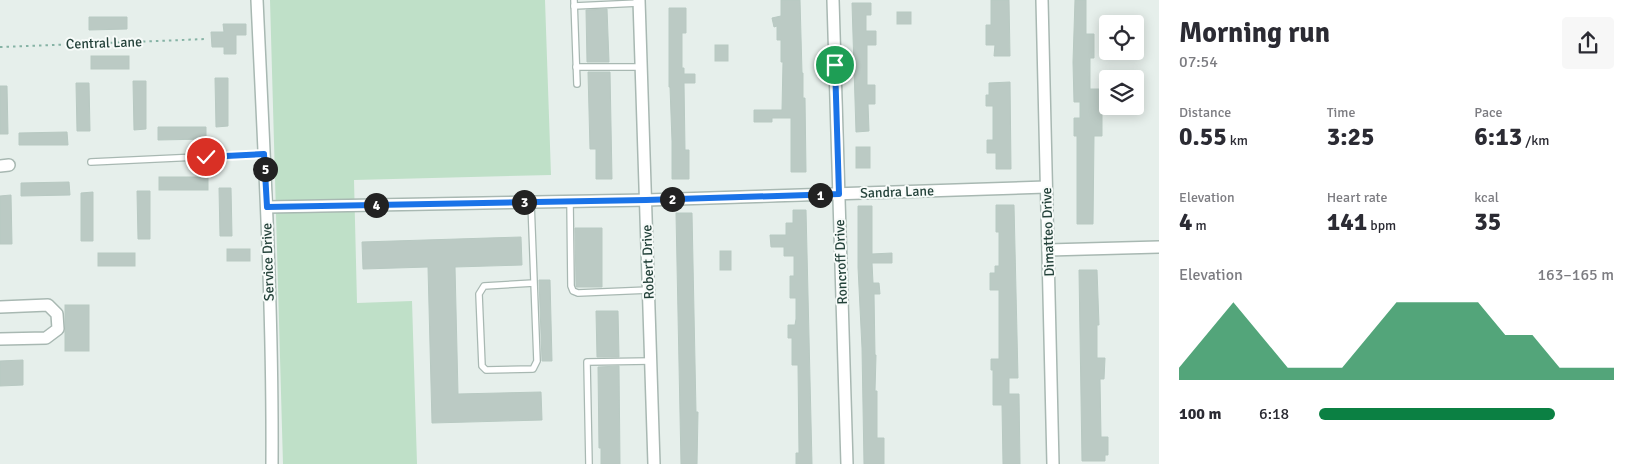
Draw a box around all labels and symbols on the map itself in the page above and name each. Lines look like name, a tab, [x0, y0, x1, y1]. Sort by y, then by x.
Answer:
street label: Central Lane	[66, 33, 142, 53]
pin	[814, 44, 856, 86]
pin	[185, 136, 227, 178]
pin: 5	[252, 156, 278, 182]
pin: 1	[808, 182, 832, 208]
street label: Sandra Lane	[860, 182, 934, 202]
pin: 2	[660, 186, 684, 212]
street label: Dimatteo Drive	[1038, 187, 1058, 277]
pin: 3	[512, 190, 536, 214]
pin: 4	[364, 192, 388, 218]
street label: Roncroff Drive	[831, 219, 851, 305]
street label: Service Drive	[258, 223, 278, 301]
street label: Robert Drive	[638, 224, 658, 300]

